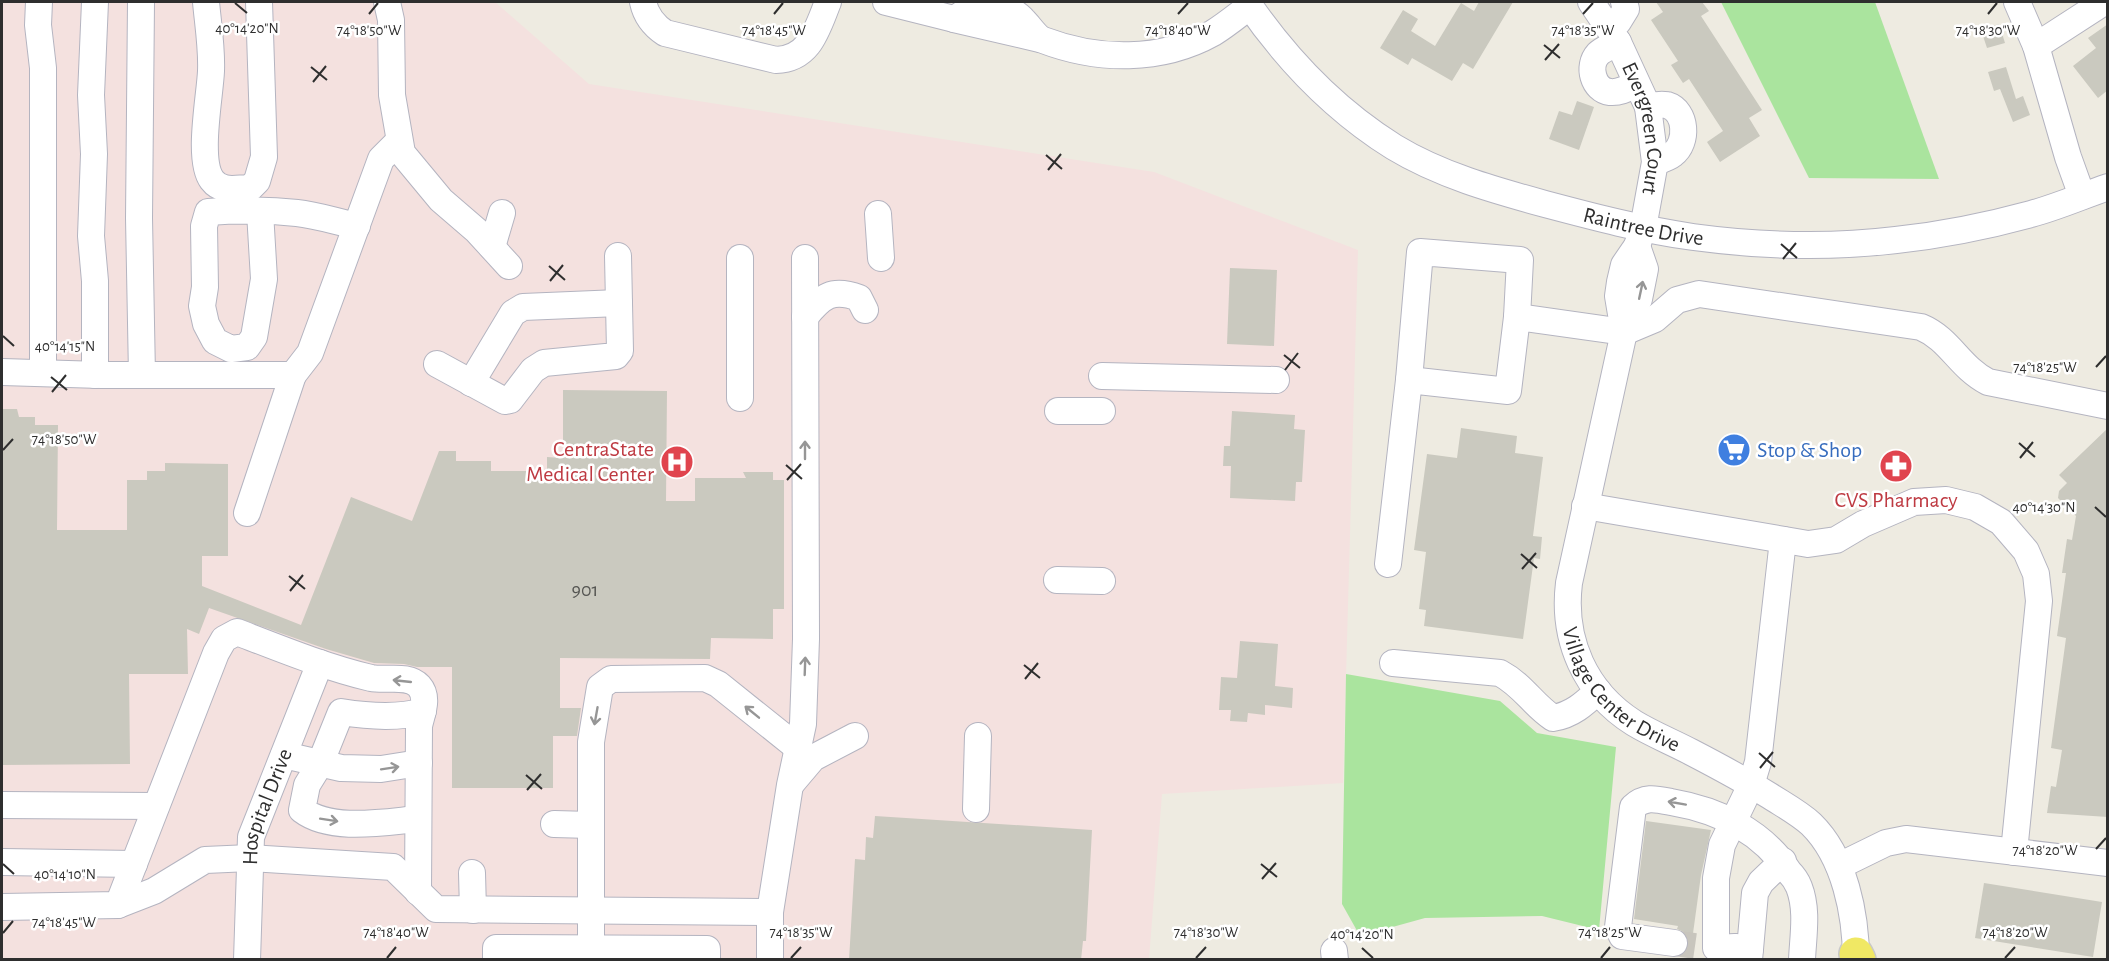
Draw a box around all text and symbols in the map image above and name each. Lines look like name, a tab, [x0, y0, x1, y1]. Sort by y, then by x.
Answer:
text: 40°14'20"N	[215, 21, 279, 36]
text: 74°18'50"W	[337, 23, 402, 38]
text: 74°18'45"W	[742, 23, 807, 38]
text: 74°18'40"W	[1145, 23, 1211, 38]
text: 74°18'35"W	[1552, 23, 1615, 38]
text: 74°18'30"W	[1956, 23, 2021, 38]
street label: Evergreen Court	[1618, 59, 1666, 196]
street label: Raintree Drive	[1581, 203, 1705, 249]
one-way arrow	[1636, 281, 1647, 300]
text: 40°14'15"N	[35, 339, 95, 354]
text: 74°18'25"W	[2013, 360, 2077, 375]
text: 74°18'50"W	[32, 432, 97, 447]
supermarket icon: Stop & Shop	[1716, 432, 1752, 468]
place label: CentraState Medical Center	[526, 438, 654, 485]
place label: Stop & Shop	[1757, 439, 1862, 461]
one-way arrow	[799, 440, 811, 460]
hospital icon: CentraState Medical Center	[659, 444, 695, 480]
pharmacy icon: CVS Pharmacy	[1878, 448, 1914, 484]
place label: CVS Pharmacy	[1834, 489, 1958, 511]
text: 40°14'30"N	[2013, 500, 2075, 515]
house number: 901	[572, 580, 598, 600]
street label: Village Center Drive	[1559, 625, 1684, 756]
one-way arrow	[799, 656, 810, 676]
one-way arrow	[393, 675, 412, 686]
one-way arrow	[590, 705, 601, 725]
one-way arrow	[744, 705, 760, 718]
street label: Hospital Drive	[239, 746, 296, 865]
one-way arrow	[380, 762, 400, 773]
one-way arrow	[1668, 797, 1687, 808]
one-way arrow	[319, 815, 338, 826]
text: 74°18'20"W	[2012, 843, 2078, 858]
text: 40°14'10"N	[34, 867, 96, 882]
text: 74°18'45"W	[32, 915, 97, 930]
text: 74°18'40"W	[363, 925, 429, 940]
text: 74°18'35"W	[770, 925, 833, 940]
text: 74°18'30"W	[1174, 925, 1239, 940]
text: 74°18'25"W	[1578, 925, 1642, 940]
text: 74°18'20"W	[1982, 925, 2048, 940]
text: 40°14'20"N	[1330, 927, 1394, 942]

